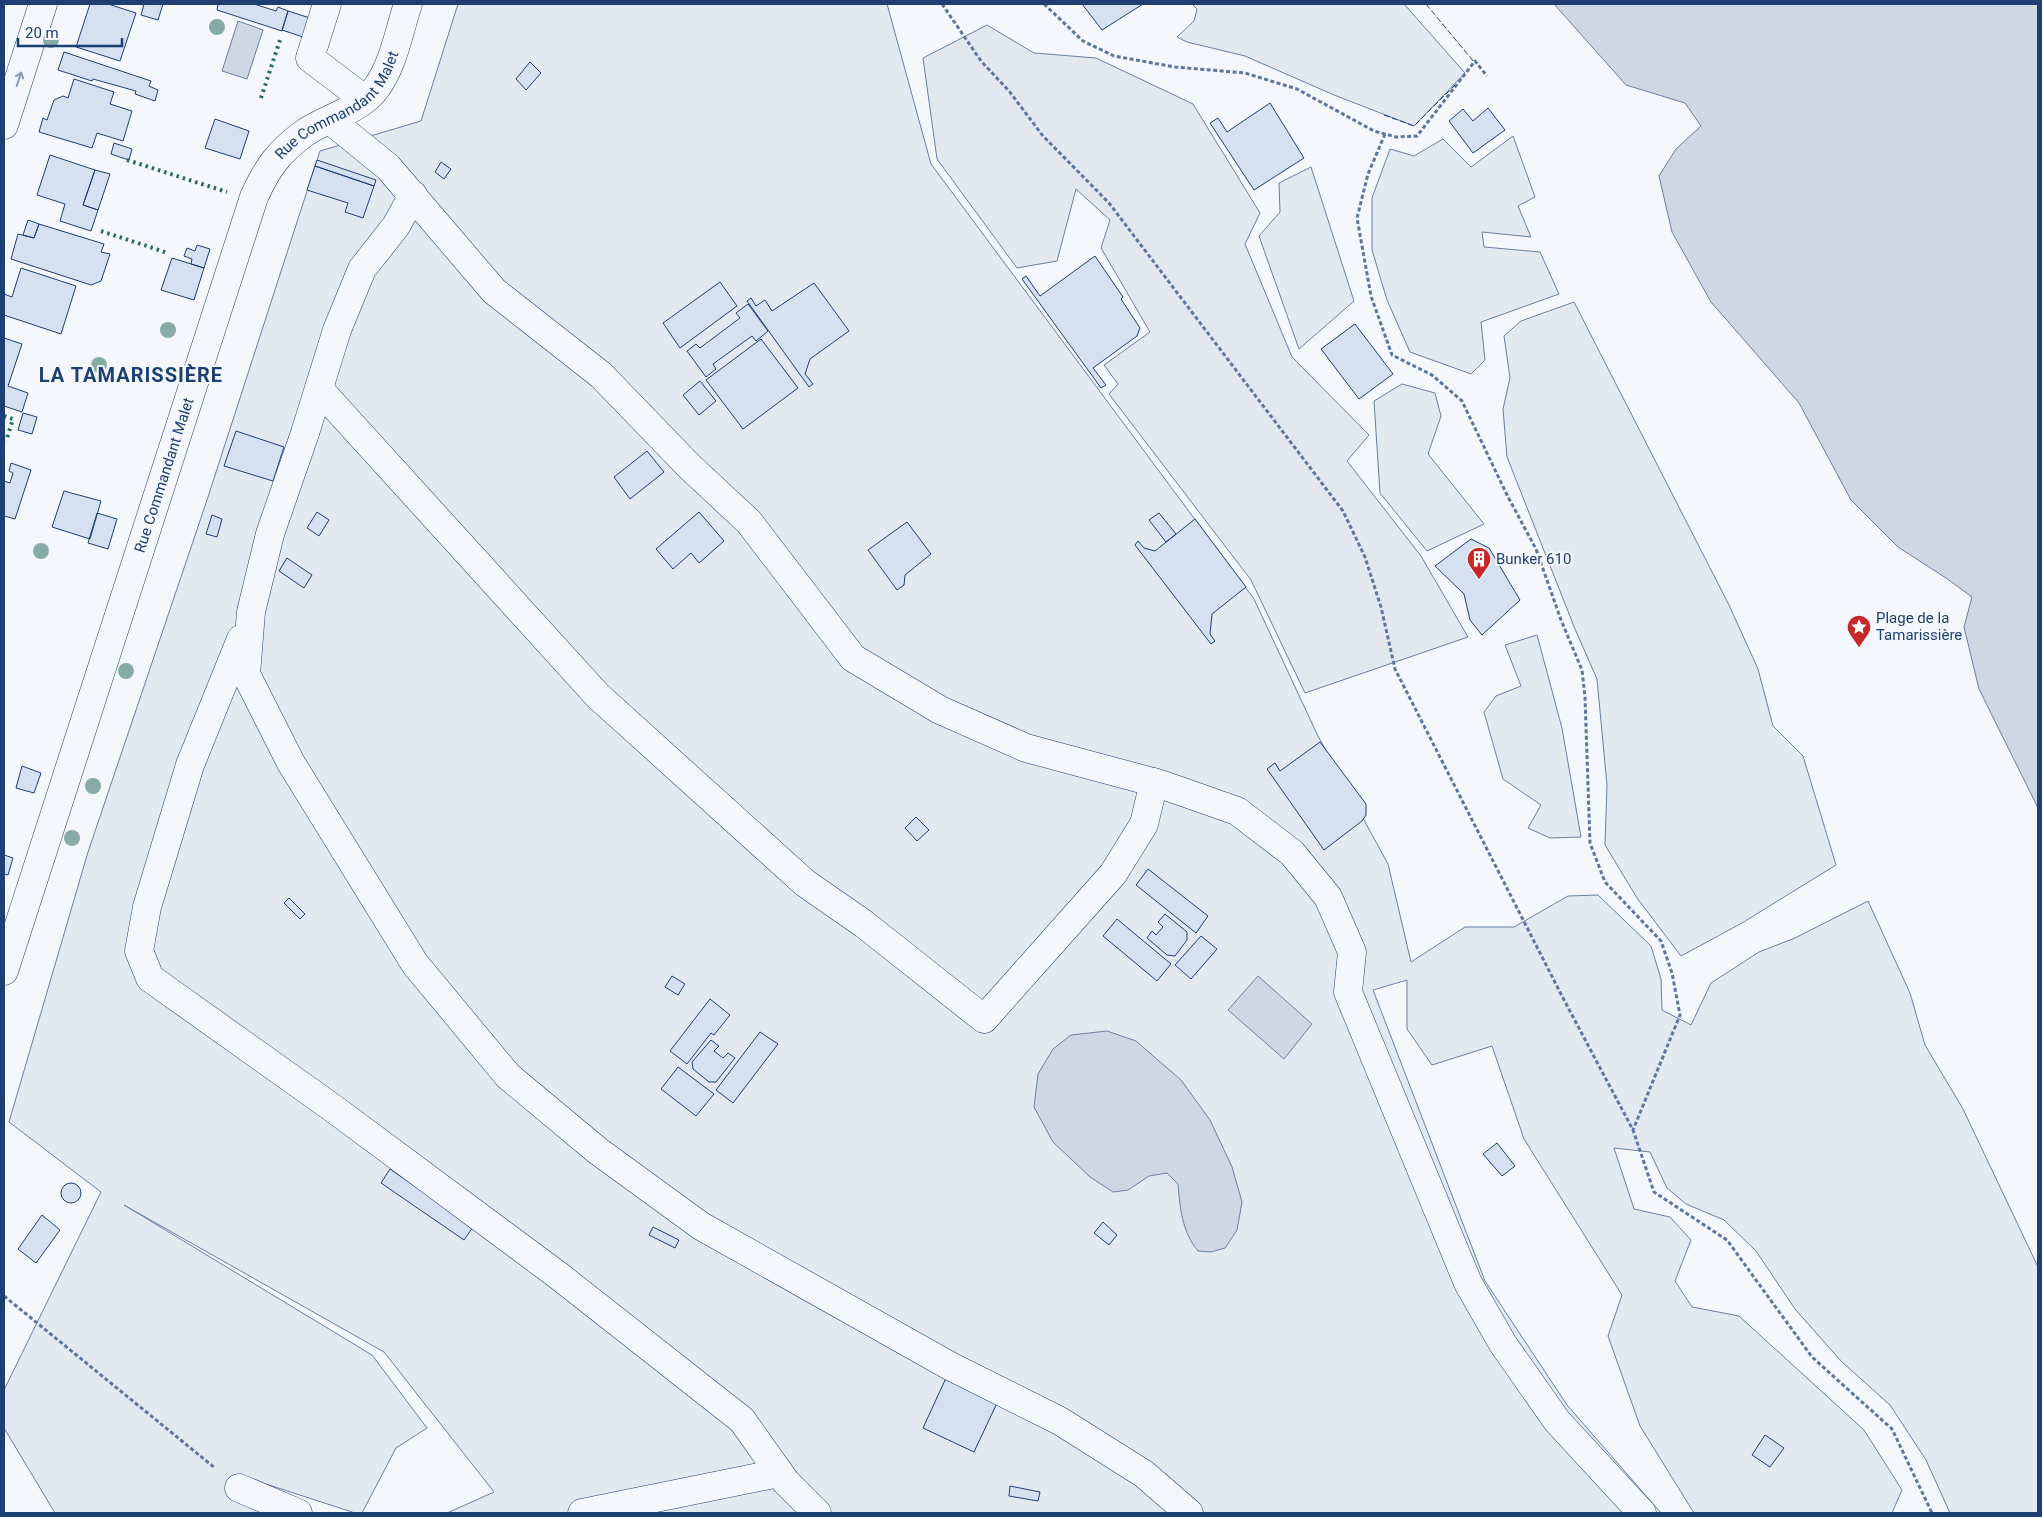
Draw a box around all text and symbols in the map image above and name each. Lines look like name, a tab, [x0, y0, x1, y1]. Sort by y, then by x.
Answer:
scale bar	[18, 15, 121, 47]
text: 20 m	[25, 24, 59, 42]
street label: Rue Commandant Malet	[271, 49, 402, 163]
one-way arrow	[14, 71, 24, 87]
district label: LA TAMARISSIÈRE	[39, 363, 223, 387]
street label: Rue Commandant Malet	[131, 395, 198, 555]
building icon: Bunker 610	[1466, 546, 1492, 580]
place label: Bunker 610	[1496, 550, 1571, 568]
place label: Plage de la Tamarissière	[1876, 609, 1962, 644]
place icon: Plage de la Tamarissière	[1846, 614, 1872, 648]

